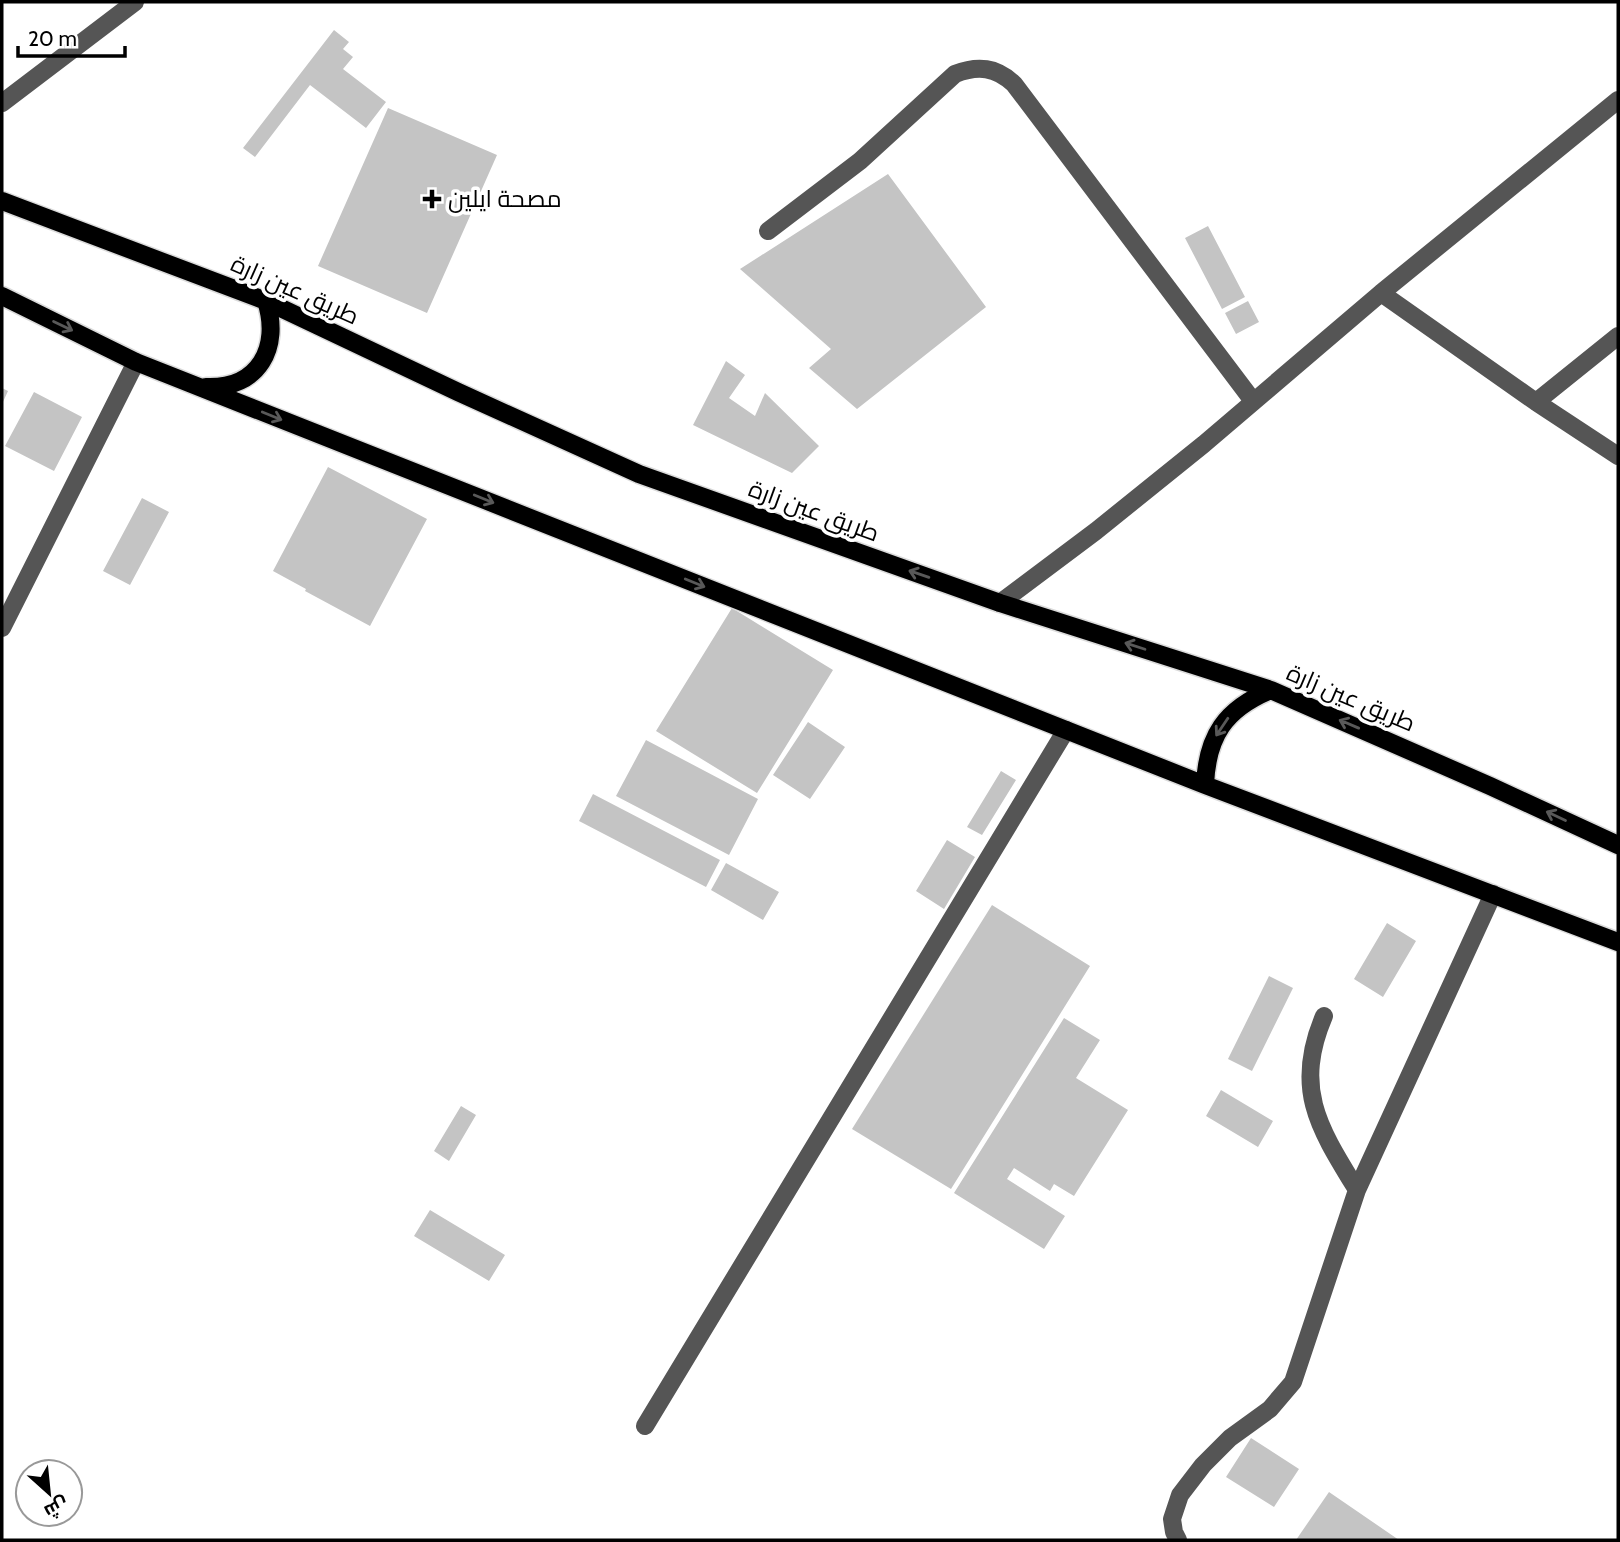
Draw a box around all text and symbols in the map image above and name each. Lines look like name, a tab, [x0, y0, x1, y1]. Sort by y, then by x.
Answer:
scale bar	[18, 14, 124, 58]
text: 20 m	[28, 26, 77, 51]
place label: مصحة ايلين	[448, 184, 562, 213]
marker: مصحة ايلين	[422, 189, 442, 209]
street label: طريق عين زارة	[226, 248, 364, 332]
one-way arrow	[52, 320, 73, 334]
one-way arrow	[261, 410, 283, 423]
street label: طريق عين زارة	[745, 474, 883, 548]
one-way arrow	[472, 494, 494, 507]
one-way arrow	[909, 567, 931, 580]
one-way arrow	[684, 578, 706, 591]
one-way arrow	[1124, 639, 1146, 652]
street label: طريق عين زارة	[1282, 657, 1420, 739]
one-way arrow	[1215, 717, 1229, 736]
one-way arrow	[1338, 717, 1360, 730]
one-way arrow	[1546, 809, 1567, 822]
north arrow	[14, 1458, 84, 1528]
text: ش	[40, 1492, 73, 1523]

